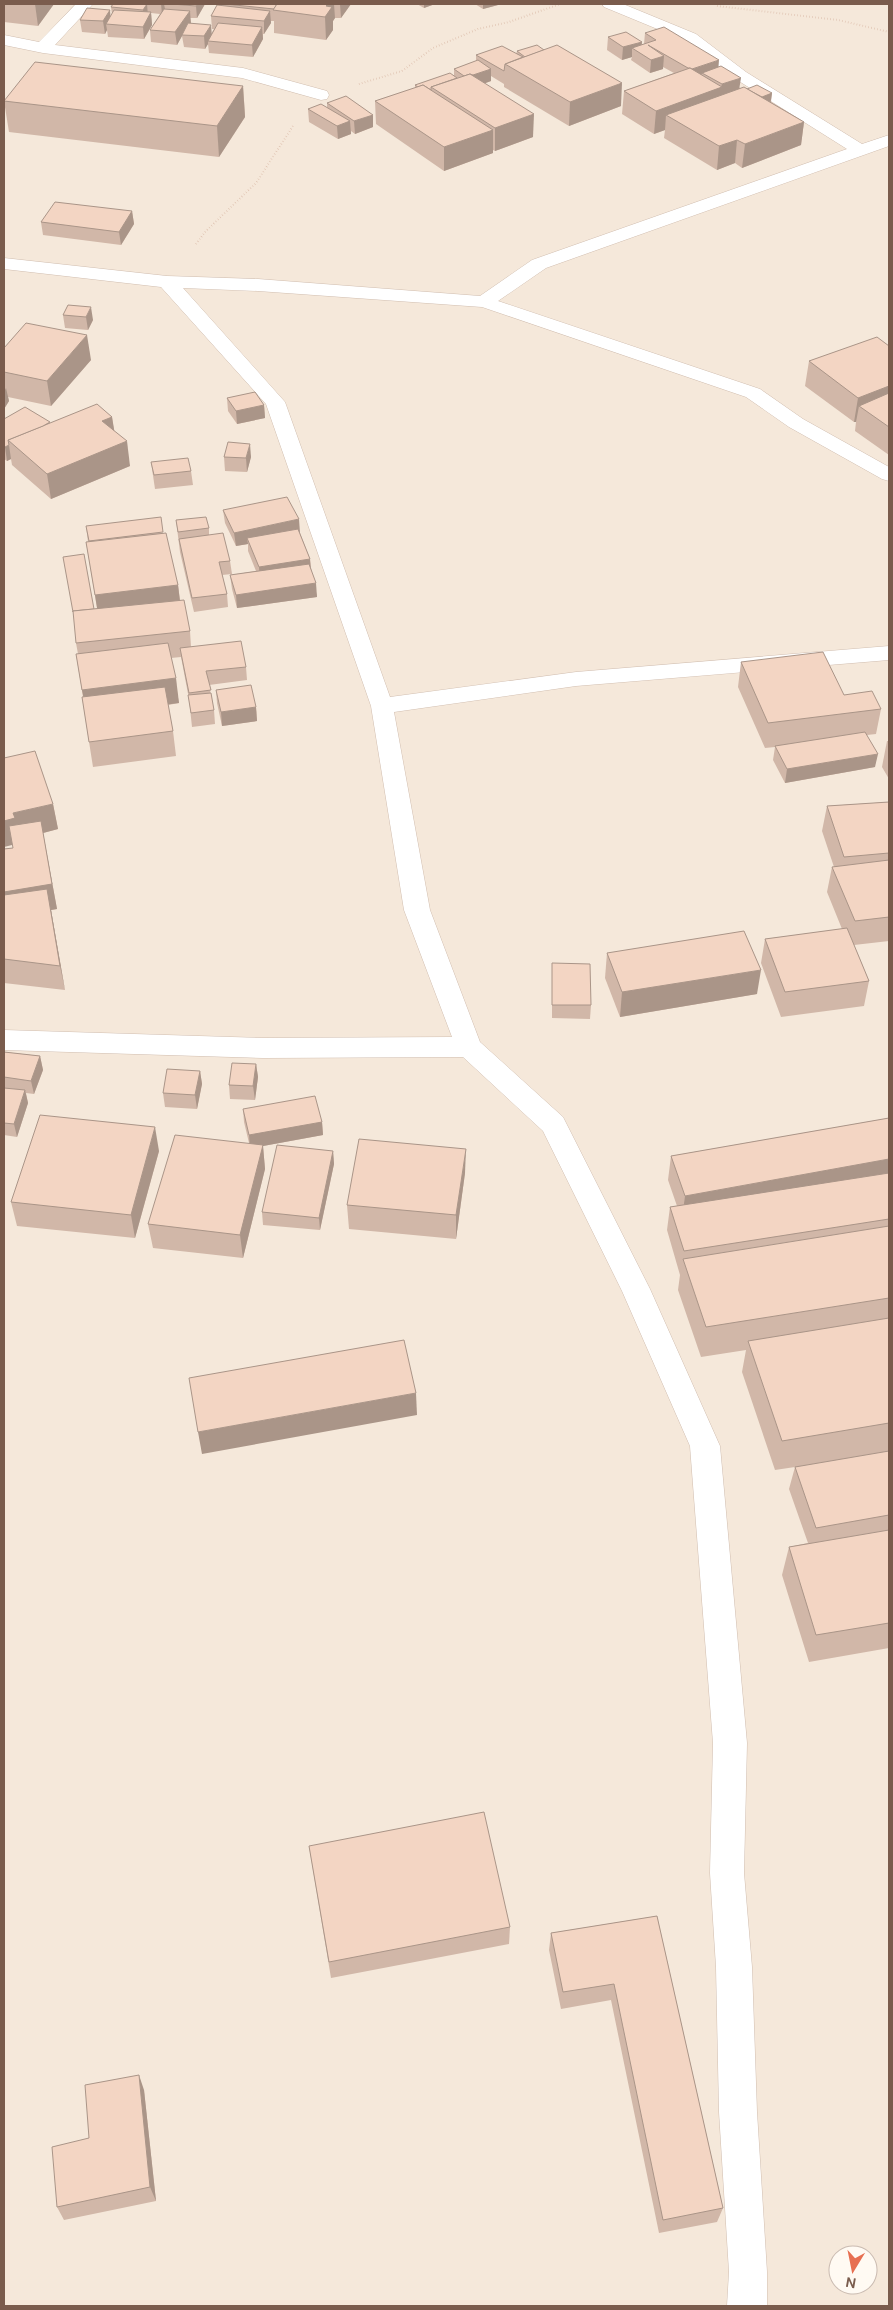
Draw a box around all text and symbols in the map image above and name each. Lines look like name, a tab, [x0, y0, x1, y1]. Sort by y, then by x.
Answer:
north arrow	[828, 2245, 878, 2295]
text: N	[844, 2273, 857, 2293]

